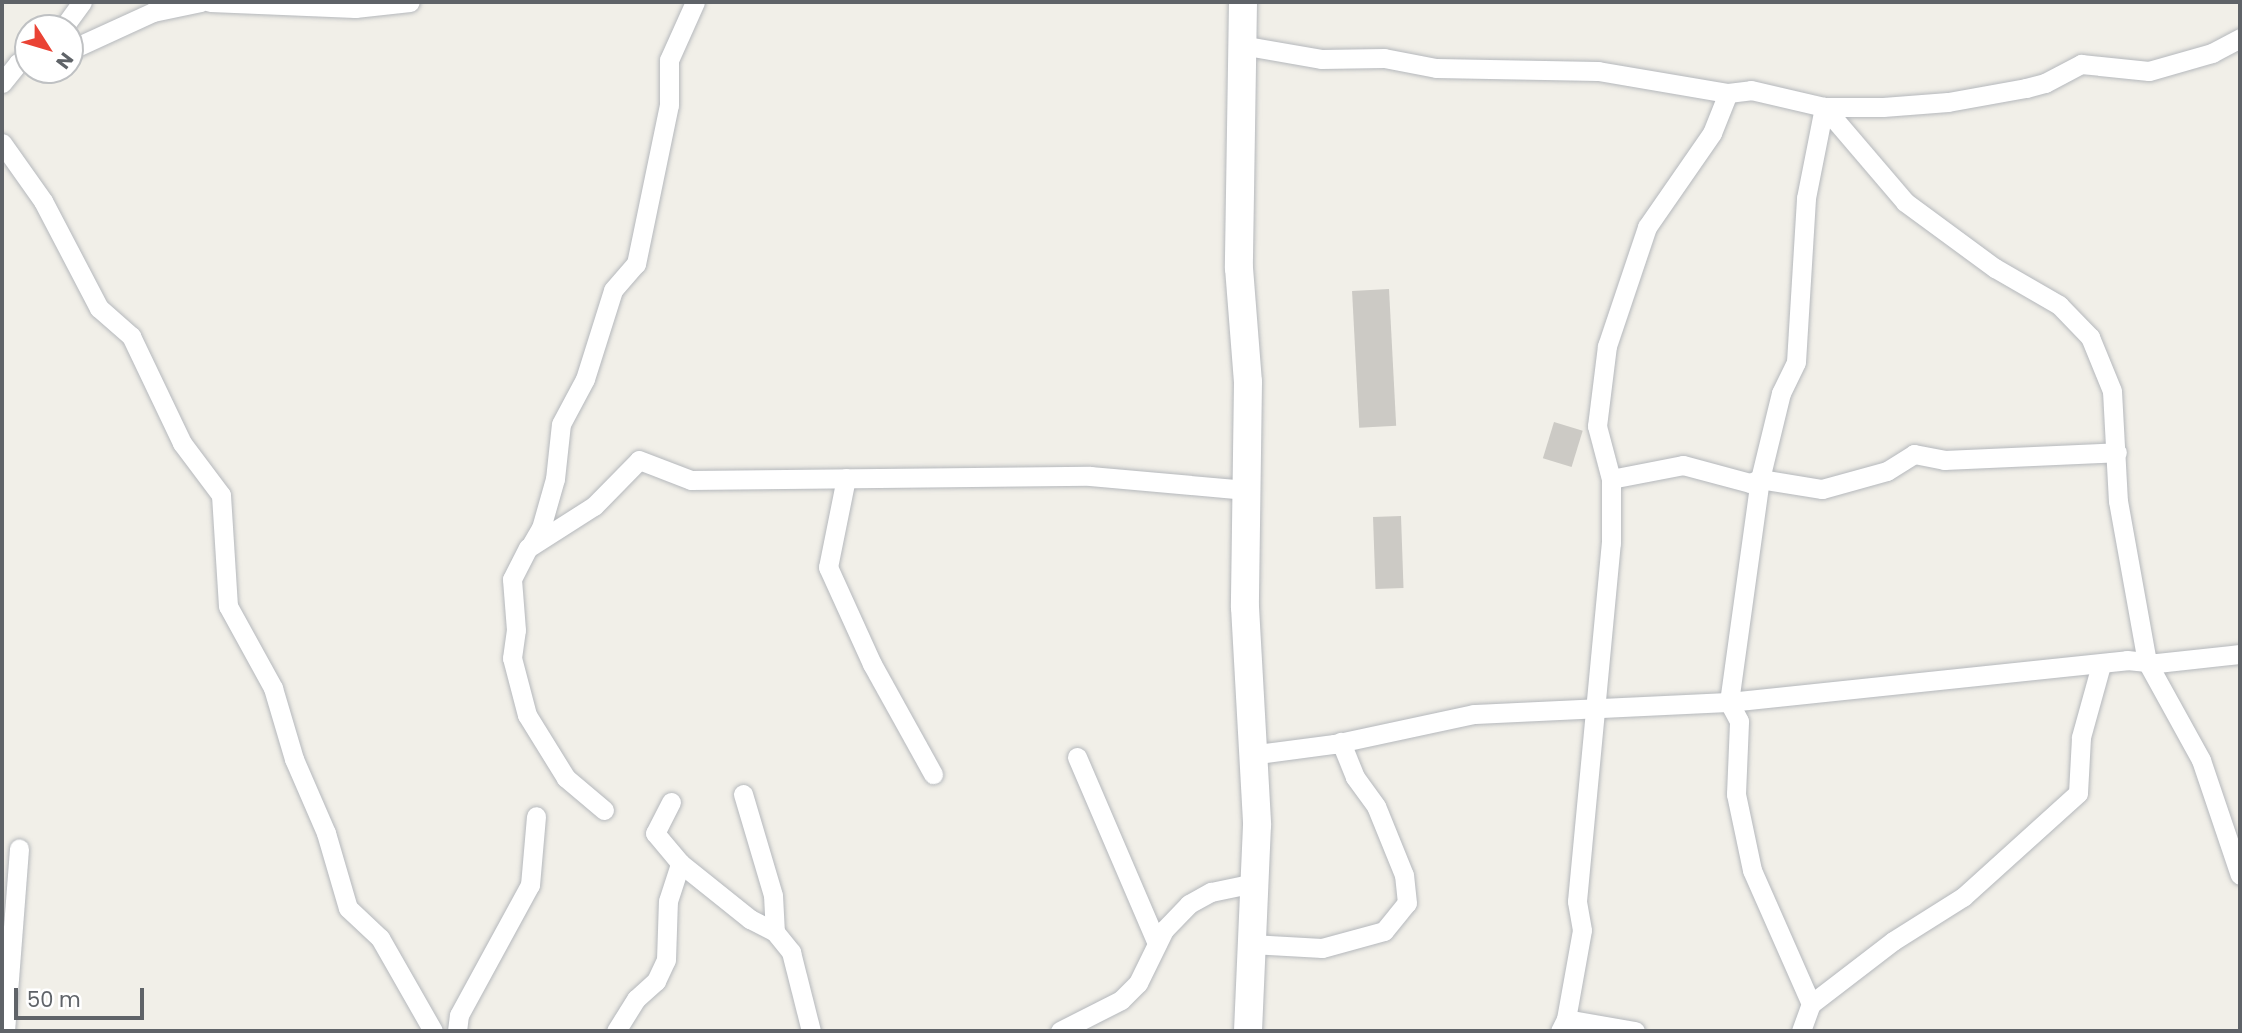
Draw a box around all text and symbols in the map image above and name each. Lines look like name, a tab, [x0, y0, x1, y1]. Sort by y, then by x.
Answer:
north arrow	[14, 14, 84, 84]
text: N	[49, 47, 80, 75]
scale bar	[18, 974, 147, 1018]
text: 50 m	[27, 985, 81, 1014]

